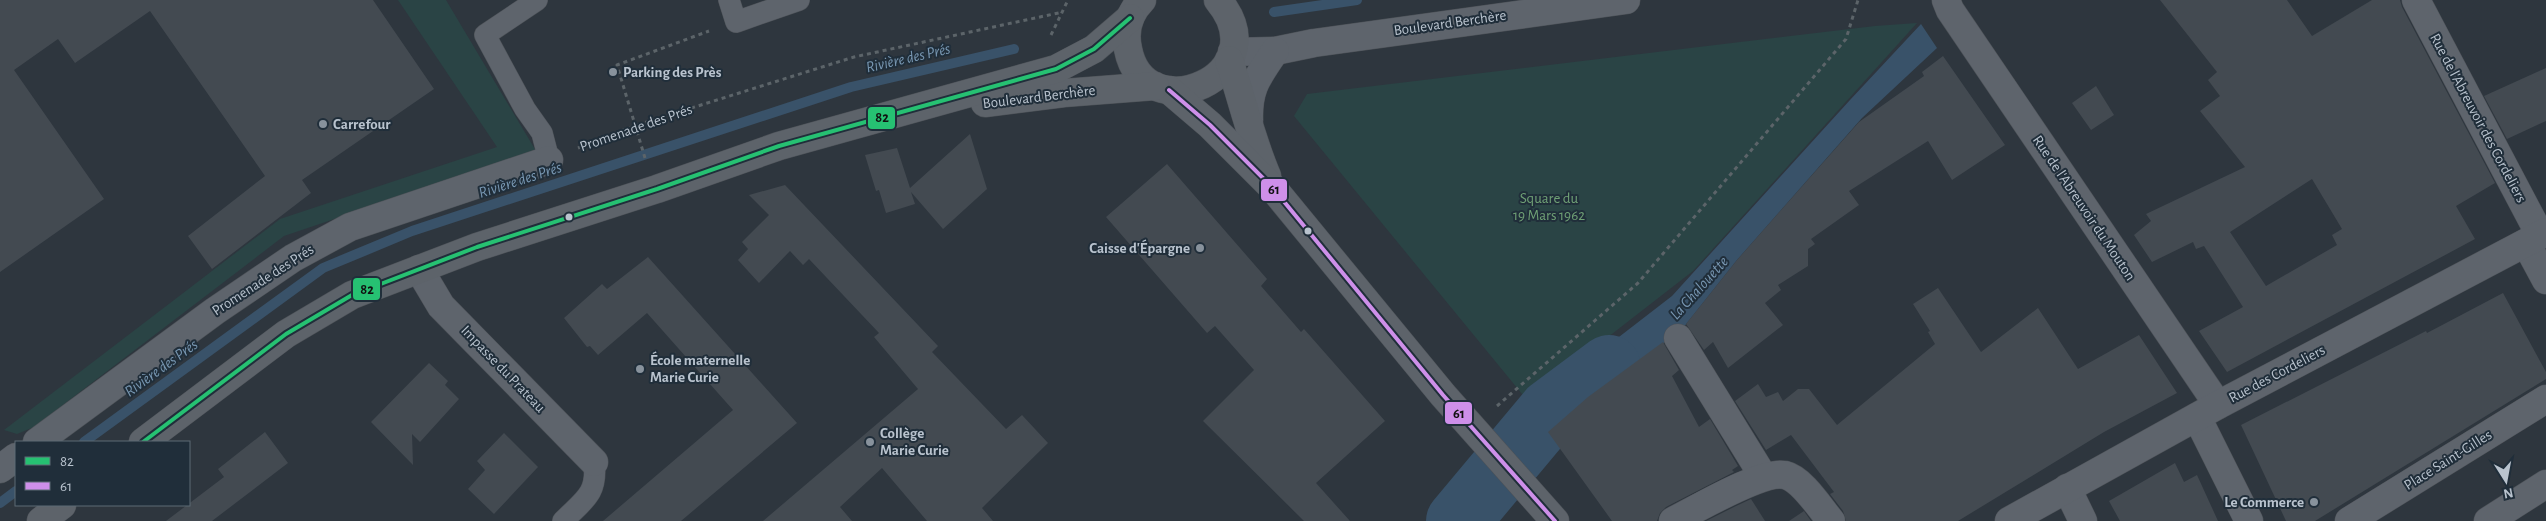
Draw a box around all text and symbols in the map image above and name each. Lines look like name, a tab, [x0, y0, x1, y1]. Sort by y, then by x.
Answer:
street label: Boulevard Berchère	[1393, 8, 1507, 38]
street label: Rue de l'Abreuvoir des Cordeliers	[2427, 31, 2529, 205]
water label: Rivière des Prés	[864, 41, 952, 75]
place label: Parking des Près	[623, 65, 722, 80]
marker: Parking des Près	[607, 66, 619, 78]
street label: Boulevard Berchère	[982, 83, 1096, 111]
street label: Promenade des Prés	[578, 102, 694, 154]
line badge: 82	[867, 106, 896, 130]
text: 82	[875, 111, 889, 125]
place label: Carrefour	[333, 117, 391, 132]
marker: Carrefour	[317, 118, 329, 130]
street label: Rue de l'Abreuvoir du Mouton	[2030, 133, 2138, 283]
water label: Rivière des Prés	[477, 159, 563, 201]
line badge: 61	[1260, 178, 1288, 202]
text: 61	[1268, 183, 1280, 197]
park label: Square du 19 Mars 1962	[1513, 191, 1585, 223]
unlabelled marker	[564, 212, 574, 222]
unlabelled marker	[1303, 226, 1313, 236]
place label: Caisse d'Épargne	[1089, 239, 1190, 256]
street label: Promenade des Prés	[209, 242, 317, 318]
marker: Caisse d'Épargne	[1194, 242, 1206, 254]
water label: La Chalouette	[1667, 253, 1731, 323]
line badge: 82	[352, 277, 381, 301]
text: 82	[360, 283, 374, 297]
street label: Impasse du Prateau	[458, 323, 548, 416]
water label: Rivière des Prés	[121, 336, 201, 400]
street label: Rue des Cordeliers	[2226, 342, 2328, 406]
place label: École maternelle Marie Curie	[650, 351, 750, 385]
marker: École maternelle Marie Curie	[634, 363, 646, 375]
line badge: 61	[1444, 401, 1473, 425]
text: 61	[1453, 407, 1465, 421]
place label: Collège Marie Curie	[880, 426, 949, 458]
street label: Place Saint-Gilles	[2401, 427, 2495, 493]
marker: Collège Marie Curie	[864, 436, 876, 448]
legend	[15, 441, 190, 506]
text: 82	[60, 454, 74, 469]
north arrow	[2481, 456, 2531, 506]
text: 61	[60, 479, 72, 494]
text: N	[2502, 485, 2514, 501]
place label: Le Commerce	[2224, 495, 2304, 510]
marker: Le Commerce	[2308, 496, 2320, 508]

